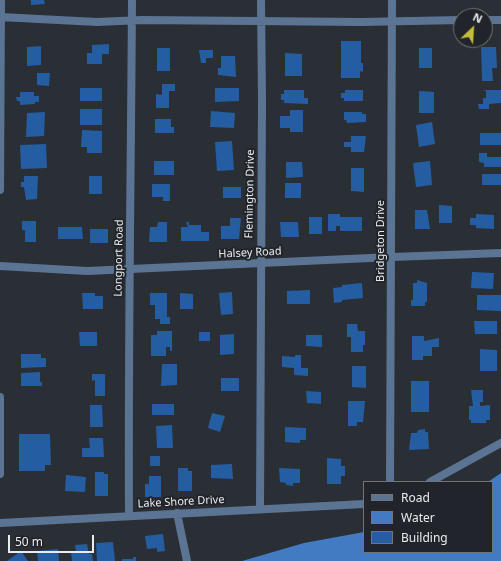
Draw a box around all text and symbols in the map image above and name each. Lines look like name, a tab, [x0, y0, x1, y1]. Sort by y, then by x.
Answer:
north arrow	[453, 8, 493, 48]
text: N	[471, 9, 485, 26]
street label: Flemington Drive	[243, 149, 257, 239]
street label: Bridgeton Drive	[374, 200, 388, 282]
street label: Longport Road	[112, 219, 126, 297]
street label: Halsey Road	[218, 245, 282, 261]
legend	[363, 481, 493, 553]
text: Road	[401, 489, 430, 506]
street label: Lake Shore Drive	[137, 493, 225, 511]
text: Water	[401, 509, 435, 526]
scale bar	[10, 527, 96, 553]
text: Building	[401, 529, 448, 546]
text: 50 m	[15, 533, 43, 550]

